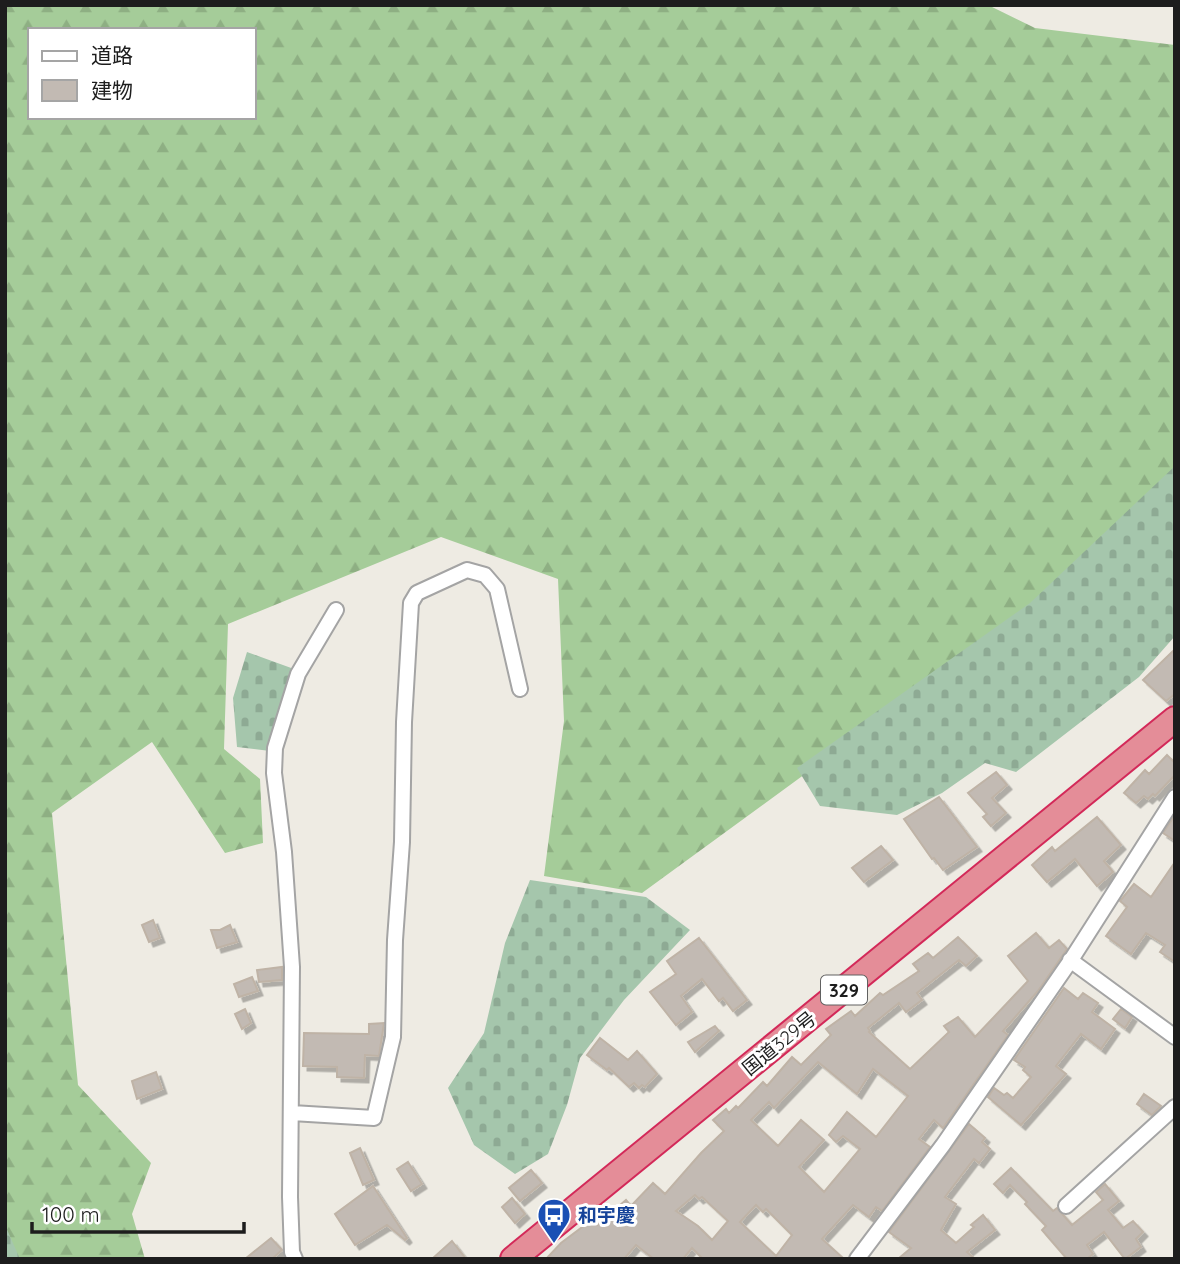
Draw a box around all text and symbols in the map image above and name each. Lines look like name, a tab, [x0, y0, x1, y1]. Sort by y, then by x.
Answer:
legend	[28, 28, 256, 119]
text: 道路	[91, 42, 133, 68]
text: 建物	[91, 77, 133, 103]
road number: 329	[821, 975, 867, 1004]
street label: 国道329号	[737, 1006, 821, 1080]
scale bar	[32, 1190, 243, 1234]
bus stop icon: 和宇慶	[535, 1196, 573, 1245]
text: 100 m	[42, 1201, 100, 1227]
place label: 和宇慶	[578, 1203, 635, 1227]

